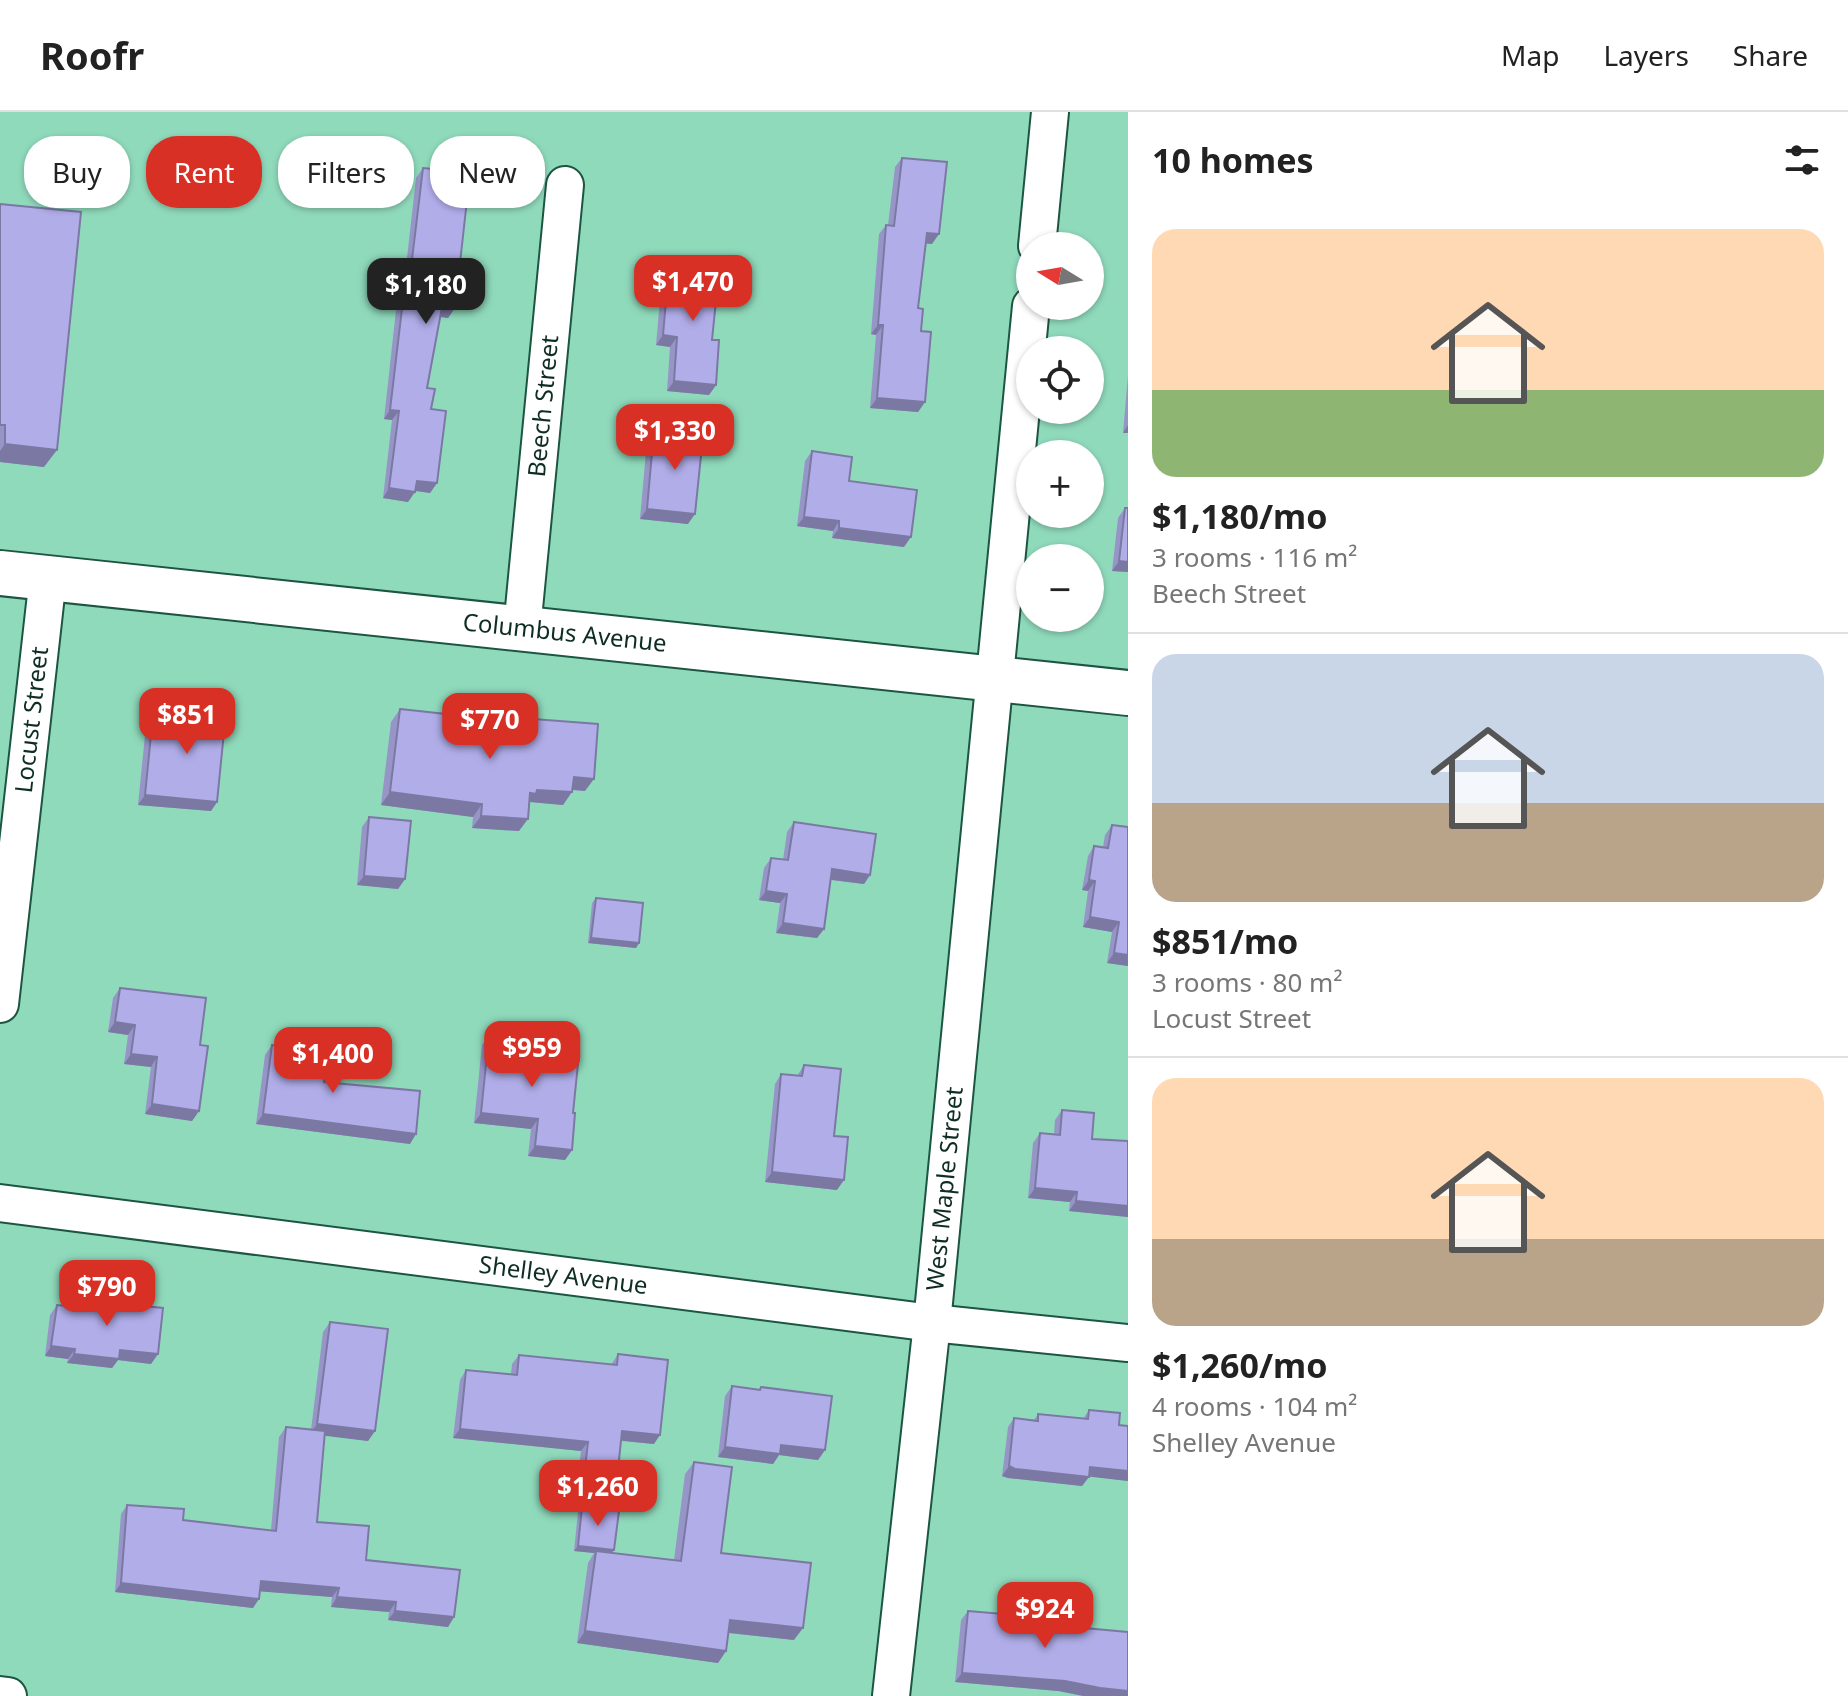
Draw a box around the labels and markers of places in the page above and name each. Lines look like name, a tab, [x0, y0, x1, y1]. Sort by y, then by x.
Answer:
pin: $1,470	[628, 255, 758, 323]
pin: $1,180	[361, 258, 491, 326]
pin: $1,330	[610, 404, 740, 472]
pin: $851	[140, 688, 234, 756]
pin: $770	[443, 693, 537, 761]
pin: $959	[485, 1021, 579, 1089]
pin: $1,400	[268, 1027, 398, 1095]
pin: $790	[60, 1260, 154, 1328]
pin: $1,260	[533, 1460, 663, 1528]
pin: $924	[998, 1582, 1092, 1650]

